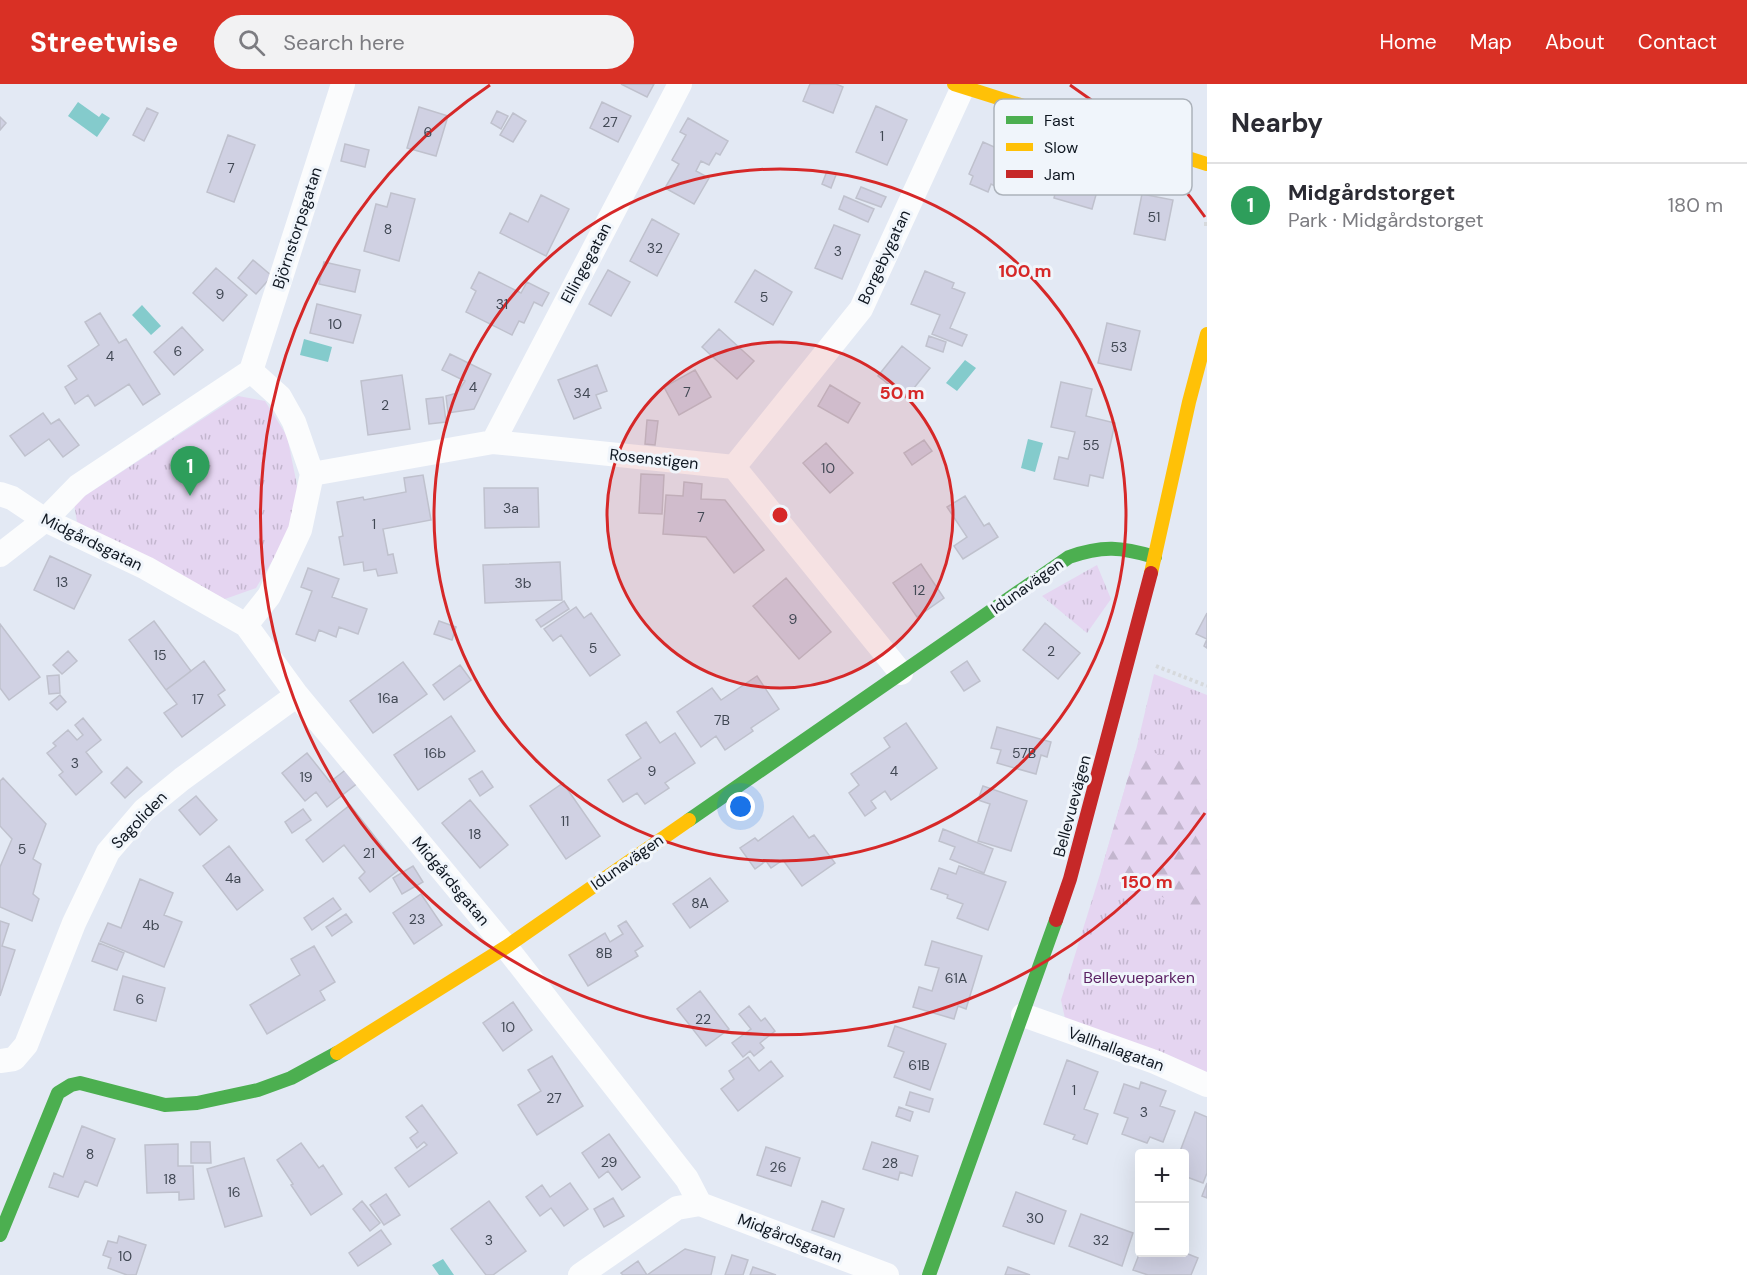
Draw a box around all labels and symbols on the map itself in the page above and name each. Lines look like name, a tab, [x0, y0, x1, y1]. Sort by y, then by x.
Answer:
legend	[994, 99, 1192, 195]
text: Fast	[1044, 110, 1075, 131]
house number: 27	[602, 113, 618, 131]
house number: 6	[424, 123, 432, 141]
house number: 1	[880, 127, 884, 145]
text: Slow	[1044, 137, 1078, 158]
house number: 7	[227, 159, 235, 177]
street label: Björnstorpsgatan	[267, 164, 327, 292]
text: Jam	[1044, 164, 1075, 185]
street label: Borgebygatan	[853, 206, 915, 308]
house number: 51	[1148, 208, 1160, 226]
street label: Ellingegatan	[556, 219, 616, 307]
house number: 8	[384, 220, 392, 238]
house number: 32	[647, 239, 663, 257]
house number: 3	[834, 242, 842, 260]
text: 100 m	[998, 259, 1052, 283]
house number: 9	[216, 285, 225, 303]
house number: 5	[760, 288, 768, 306]
house number: 31	[496, 295, 508, 313]
house number: 10	[328, 315, 342, 333]
house number: 53	[1111, 338, 1127, 356]
house number: 6	[174, 342, 182, 360]
house number: 4	[106, 347, 115, 365]
house number: 4	[469, 378, 478, 396]
text: 50 m	[879, 381, 925, 405]
house number: 7	[683, 383, 691, 401]
house number: 34	[574, 384, 591, 402]
house number: 2	[381, 396, 389, 414]
house number: 55	[1082, 436, 1100, 454]
street label: Rosenstigen	[608, 444, 700, 474]
pin: 1	[170, 446, 210, 496]
house number: 10	[821, 459, 835, 477]
house number: 3a	[503, 499, 519, 517]
centre of rings	[770, 505, 790, 525]
street label: Midgårdsgatan	[38, 508, 146, 576]
house number: 7	[697, 508, 705, 526]
house number: 1	[372, 515, 376, 533]
street label: Idunavägen	[987, 553, 1067, 619]
house number: 13	[56, 573, 68, 591]
house number: 3b	[514, 574, 532, 592]
house number: 12	[913, 581, 925, 599]
house number: 9	[789, 610, 798, 628]
house number: 5	[589, 639, 597, 657]
house number: 2	[1047, 642, 1055, 660]
house number: 15	[154, 646, 166, 664]
house number: 16a	[378, 689, 398, 707]
house number: 17	[192, 690, 204, 708]
house number: 7B	[714, 711, 730, 729]
house number: 16b	[424, 744, 446, 762]
house number: 57B	[1012, 744, 1036, 762]
street label: Bellevuevägen	[1048, 753, 1096, 859]
house number: 3	[71, 754, 79, 772]
house number: 9	[648, 762, 657, 780]
house number: 4	[890, 762, 899, 780]
house number: 19	[299, 768, 313, 786]
street label: Sagoliden	[107, 787, 171, 853]
your location	[726, 792, 755, 821]
house number: 11	[561, 812, 569, 830]
house number: 18	[469, 825, 481, 843]
street label: Idunavägen	[587, 829, 667, 895]
street label: Midgårdsgatan	[408, 832, 494, 930]
house number: 5	[18, 840, 26, 858]
house number: 21	[363, 844, 375, 862]
house number: 4a	[225, 869, 241, 887]
text: 150 m	[1121, 870, 1173, 894]
house number: 8A	[691, 894, 709, 912]
house number: 23	[409, 910, 425, 928]
house number: 4b	[142, 916, 160, 934]
house number: 8B	[596, 944, 612, 962]
park label: Bellevueparken	[1083, 967, 1195, 988]
house number: 61A	[945, 969, 967, 987]
house number: 6	[136, 990, 144, 1008]
house number: 22	[695, 1010, 711, 1028]
house number: 10	[501, 1018, 515, 1036]
street label: Vallhallagatan	[1065, 1022, 1167, 1076]
house number: 61B	[908, 1056, 930, 1074]
house number: 1	[1072, 1081, 1076, 1099]
house number: 27	[546, 1089, 562, 1107]
house number: 3	[1140, 1103, 1148, 1121]
house number: 8	[86, 1145, 94, 1163]
house number: 29	[601, 1153, 618, 1171]
house number: 28	[882, 1154, 898, 1172]
house number: 26	[770, 1158, 786, 1176]
house number: 18	[164, 1170, 176, 1188]
house number: 16	[227, 1183, 241, 1201]
street label: Midgårdsgatan	[735, 1208, 845, 1268]
house number: 30	[1026, 1209, 1044, 1227]
house number: 3	[485, 1231, 493, 1249]
house number: 32	[1093, 1231, 1109, 1249]
house number: 10	[118, 1247, 132, 1265]

